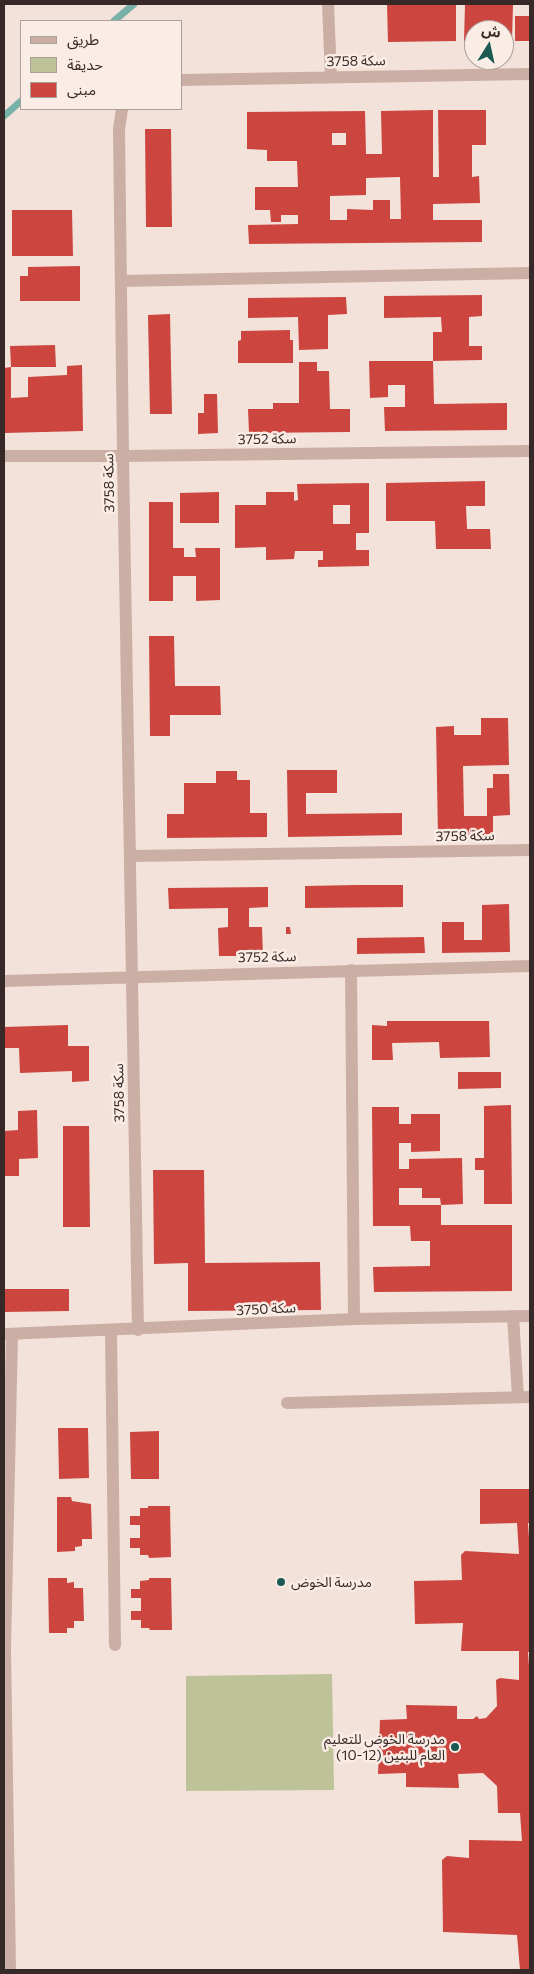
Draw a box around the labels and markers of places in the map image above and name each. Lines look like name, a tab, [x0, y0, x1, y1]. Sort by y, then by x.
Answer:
place label: مدرسة الخوض	[291, 1574, 372, 1590]
marker: مدرسة الخوض	[275, 1576, 287, 1588]
place label: مدرسة الخوض للتعليم العام للبنين (12-10)	[324, 1731, 445, 1764]
marker: مدرسة الخوض للتعليم العام للبنين (12-10)	[449, 1741, 461, 1753]

